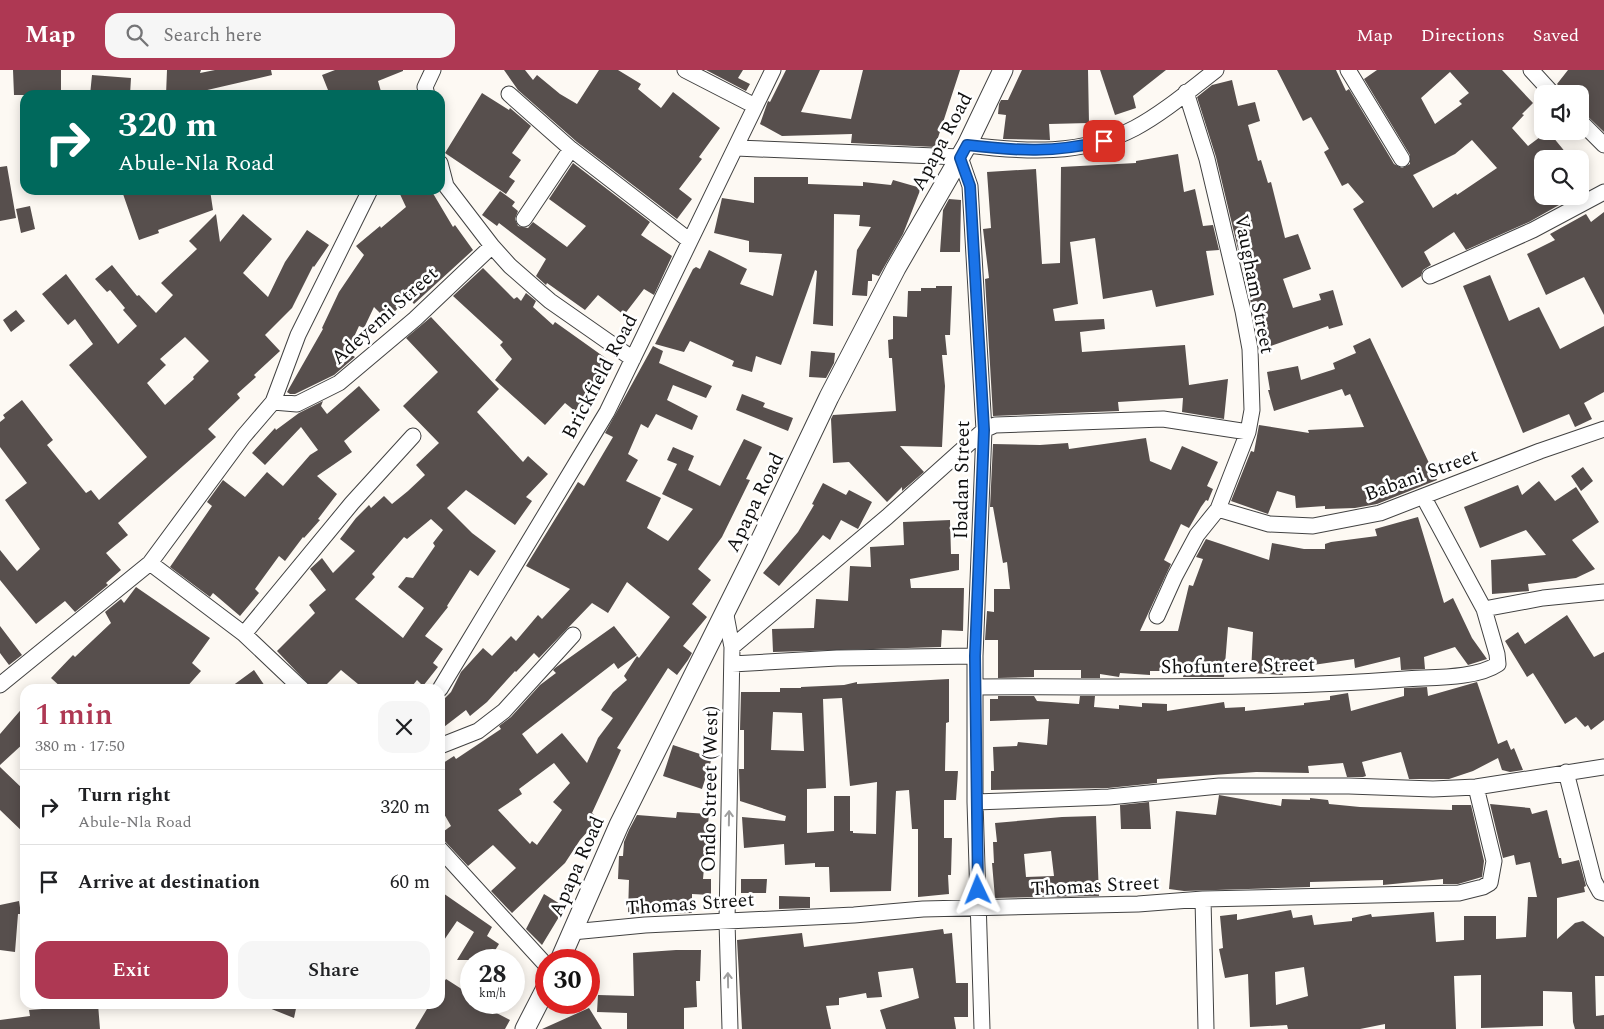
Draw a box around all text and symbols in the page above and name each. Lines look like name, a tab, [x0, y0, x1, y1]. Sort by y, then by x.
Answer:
search box	[105, 13, 455, 58]
text: Map	[25, 17, 75, 53]
icon: search	[123, 21, 151, 49]
text: Search here	[163, 21, 262, 50]
text: Map	[1357, 22, 1393, 49]
text: Directions	[1421, 22, 1505, 49]
text: Saved	[1533, 22, 1579, 49]
map controls	[1534, 85, 1589, 205]
button: sound	[1534, 85, 1589, 140]
street label: Apapa Road	[903, 87, 980, 196]
text: 320 m	[118, 99, 217, 152]
icon: right	[35, 110, 100, 175]
pin	[1083, 120, 1125, 162]
icon: arrive	[1090, 127, 1118, 155]
text: Abule-Nla Road	[118, 147, 274, 180]
button: search	[1534, 150, 1589, 205]
street label: Vaugham Street	[1226, 212, 1282, 357]
street label: Adeyemi Street	[324, 259, 445, 372]
street label: Brickfield Road	[554, 309, 645, 444]
street label: Ibadan Street	[946, 420, 978, 540]
street label: Babani Street	[1360, 440, 1482, 509]
street label: Apapa Road	[718, 448, 792, 557]
street label: Shofuntere Street	[1160, 650, 1316, 682]
text: 1 min	[35, 692, 113, 738]
button: close	[378, 701, 430, 753]
street label: Ondo Street (West)	[694, 706, 726, 873]
text: 380 m · 17:50	[35, 734, 125, 758]
text: Turn right	[78, 781, 171, 810]
icon: right	[35, 793, 63, 821]
text: 320 m	[380, 793, 430, 822]
text: Abule-Nla Road	[78, 810, 192, 834]
one-way arrow	[724, 810, 734, 826]
street label: Apapa Road	[541, 811, 612, 922]
position arrow	[951, 863, 1003, 915]
icon: arrive	[35, 868, 63, 896]
text: Arrive at destination	[78, 868, 260, 897]
text: 60 m	[390, 868, 430, 897]
street label: Thomas Street	[1030, 868, 1160, 904]
street label: Thomas Street	[625, 885, 755, 923]
button: Exit	[35, 941, 228, 999]
button: Share	[238, 941, 430, 999]
speed limit sign: 30	[535, 949, 600, 1014]
text: 28	[478, 956, 507, 994]
one-way arrow	[724, 973, 733, 989]
text: km/h	[479, 984, 506, 1003]

